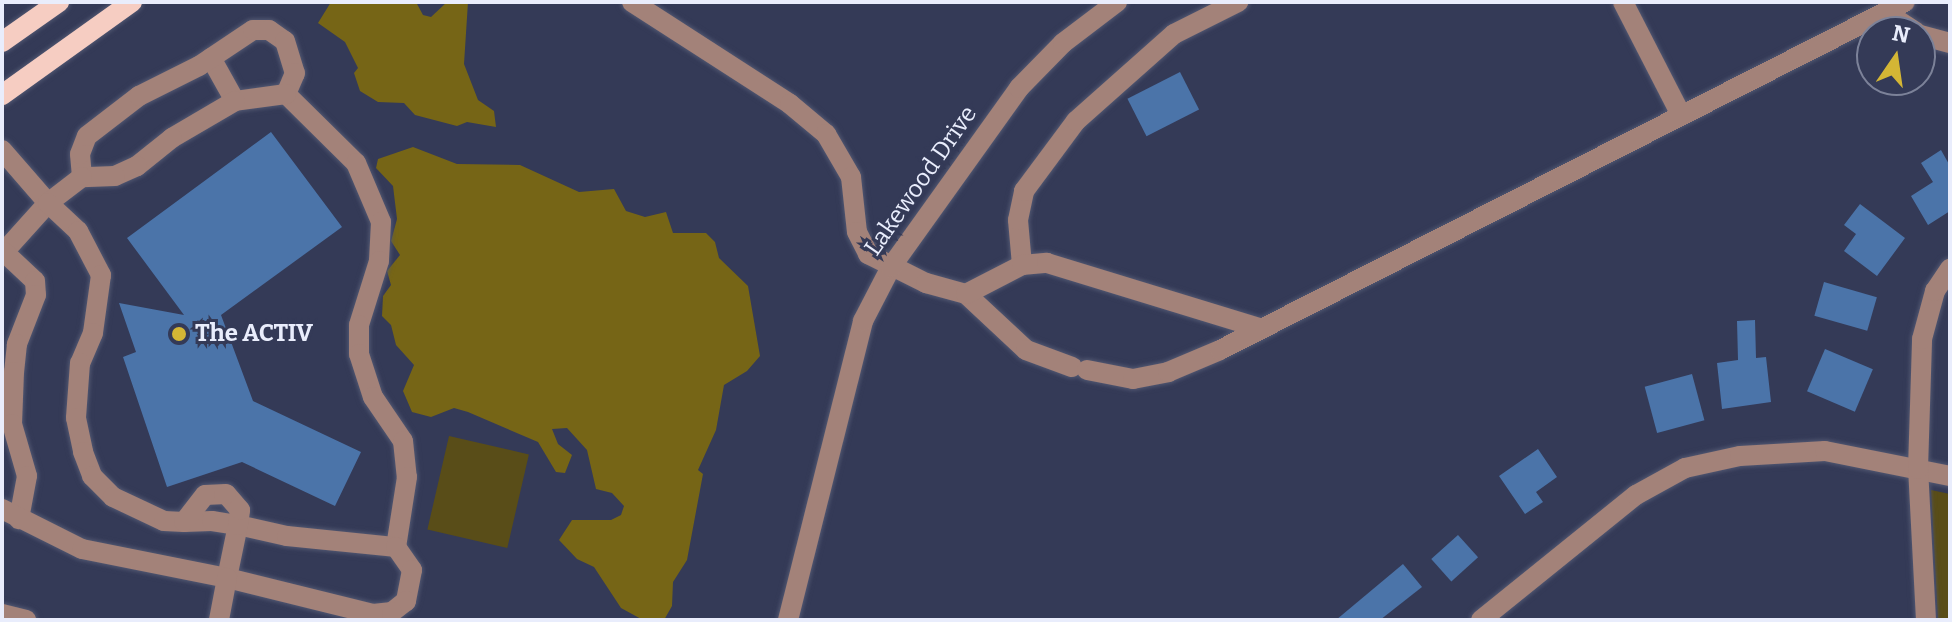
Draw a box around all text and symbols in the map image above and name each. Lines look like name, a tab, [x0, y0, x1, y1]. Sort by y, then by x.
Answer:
north arrow	[1856, 16, 1936, 96]
text: N	[1890, 19, 1912, 49]
street label: Lakewood Drive	[859, 101, 983, 261]
place label: The ACTIV	[195, 320, 313, 348]
marker: The ACTIV	[170, 325, 188, 343]

